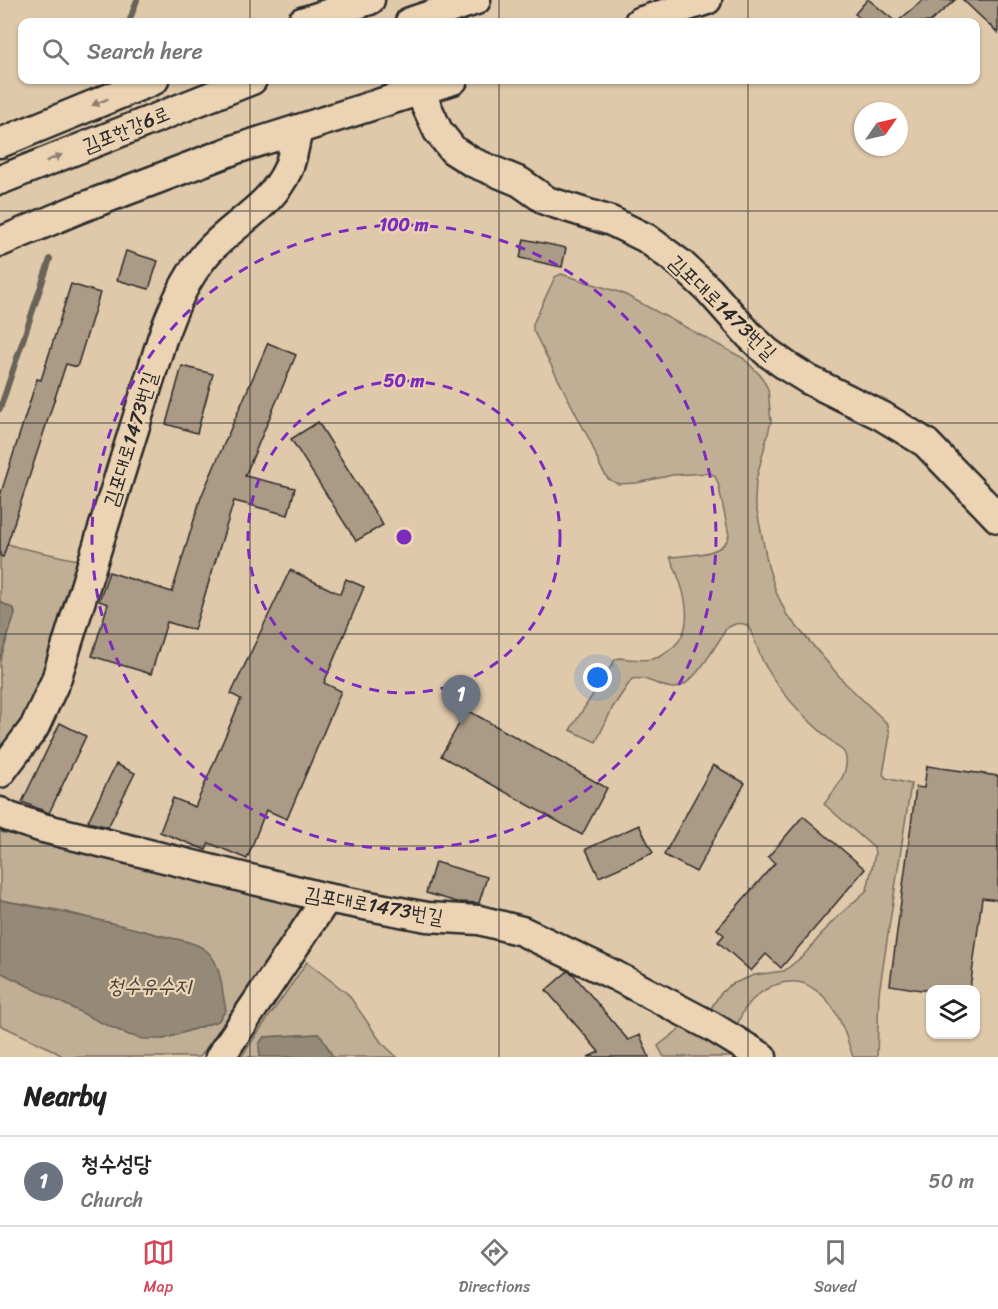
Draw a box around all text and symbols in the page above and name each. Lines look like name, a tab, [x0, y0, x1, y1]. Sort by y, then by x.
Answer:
search box	[18, 18, 980, 84]
text: Search here	[87, 32, 203, 71]
icon: search	[39, 35, 72, 68]
street label: 김포한강6로	[77, 96, 175, 163]
one-way arrow	[91, 98, 109, 107]
north arrow	[854, 102, 908, 156]
one-way arrow	[46, 153, 64, 163]
text: 100 m	[380, 209, 429, 241]
street label: 김포대로1473번길	[660, 246, 785, 369]
text: 50 m	[384, 365, 425, 397]
street label: 김포대로1473번길	[93, 367, 168, 511]
centre of rings	[394, 527, 414, 547]
your location	[583, 663, 612, 692]
pin: 1	[442, 676, 480, 725]
street label: 김포대로1473번길	[302, 876, 446, 935]
water label: 청수유수지	[107, 967, 193, 1005]
map controls	[926, 985, 980, 1039]
button: layers	[926, 985, 980, 1039]
text: Nearby	[24, 1073, 106, 1119]
text: 청수성당	[81, 1144, 152, 1183]
text: 1	[39, 1164, 48, 1199]
text: 50 m	[929, 1164, 974, 1199]
text: Church	[81, 1183, 143, 1218]
tab: Map	[142, 1236, 175, 1301]
tab: Directions	[459, 1236, 530, 1301]
tab: Saved	[814, 1236, 856, 1301]

